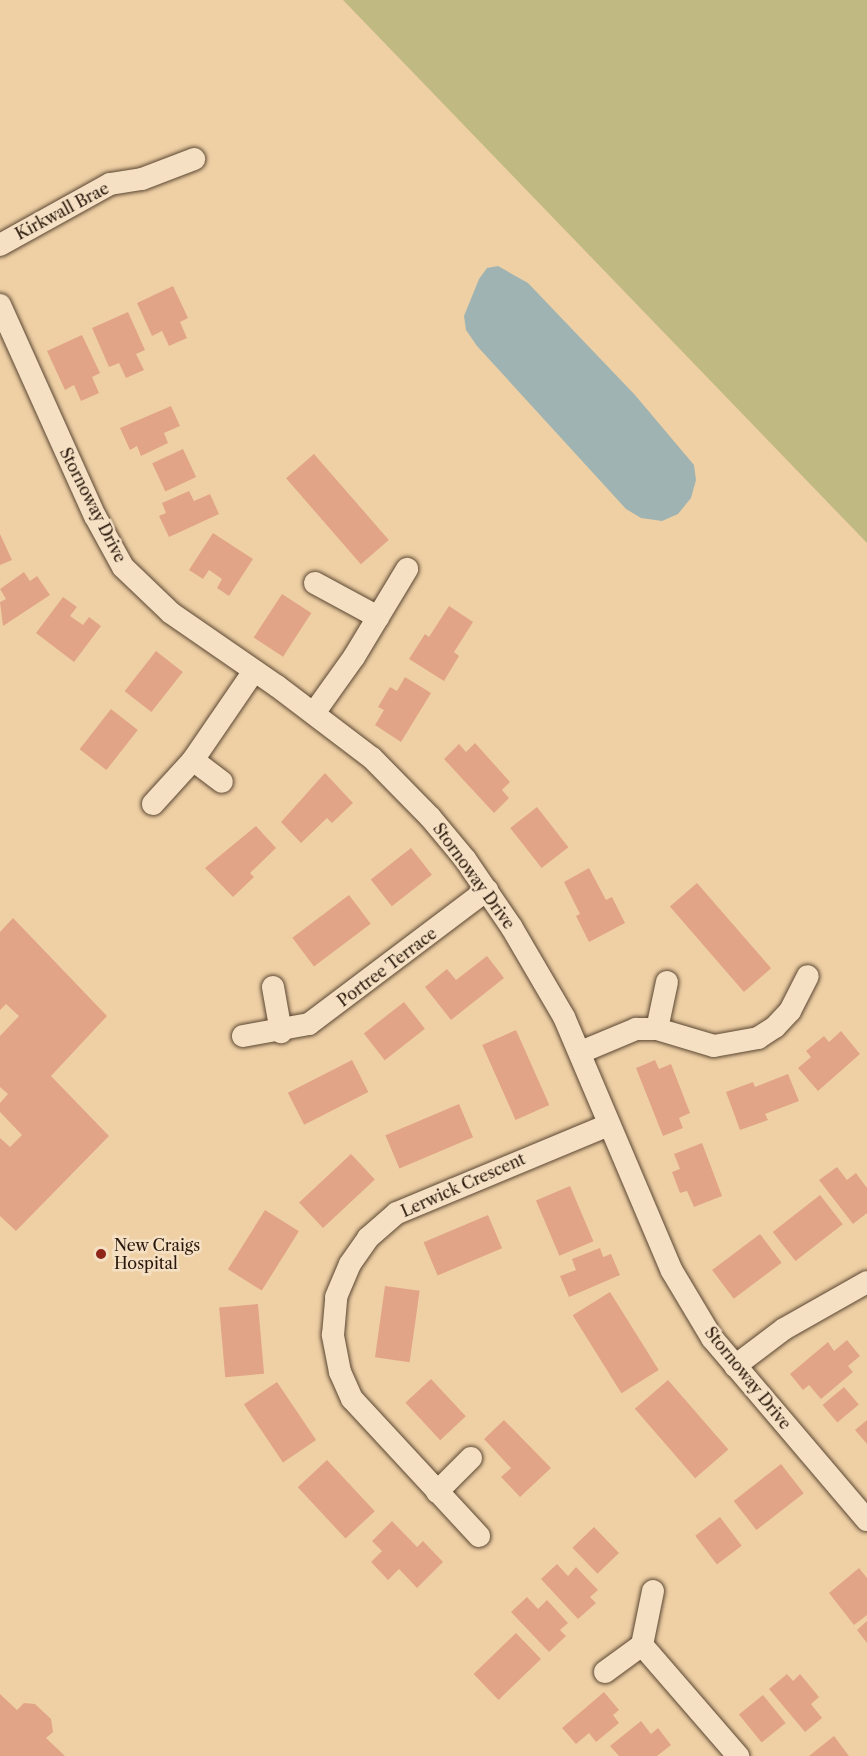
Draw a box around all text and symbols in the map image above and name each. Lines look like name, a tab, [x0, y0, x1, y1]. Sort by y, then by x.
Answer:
street label: Kirkwall Brae	[12, 178, 112, 244]
street label: Stornoway Drive	[56, 444, 130, 566]
street label: Stornoway Drive	[429, 819, 519, 933]
street label: Portree Terrace	[333, 923, 441, 1011]
street label: Lerwick Crescent	[398, 1149, 528, 1221]
place label: New Craigs Hospital	[114, 1235, 201, 1273]
marker: New Craigs Hospital	[92, 1245, 110, 1263]
street label: Stornoway Drive	[701, 1323, 795, 1433]

